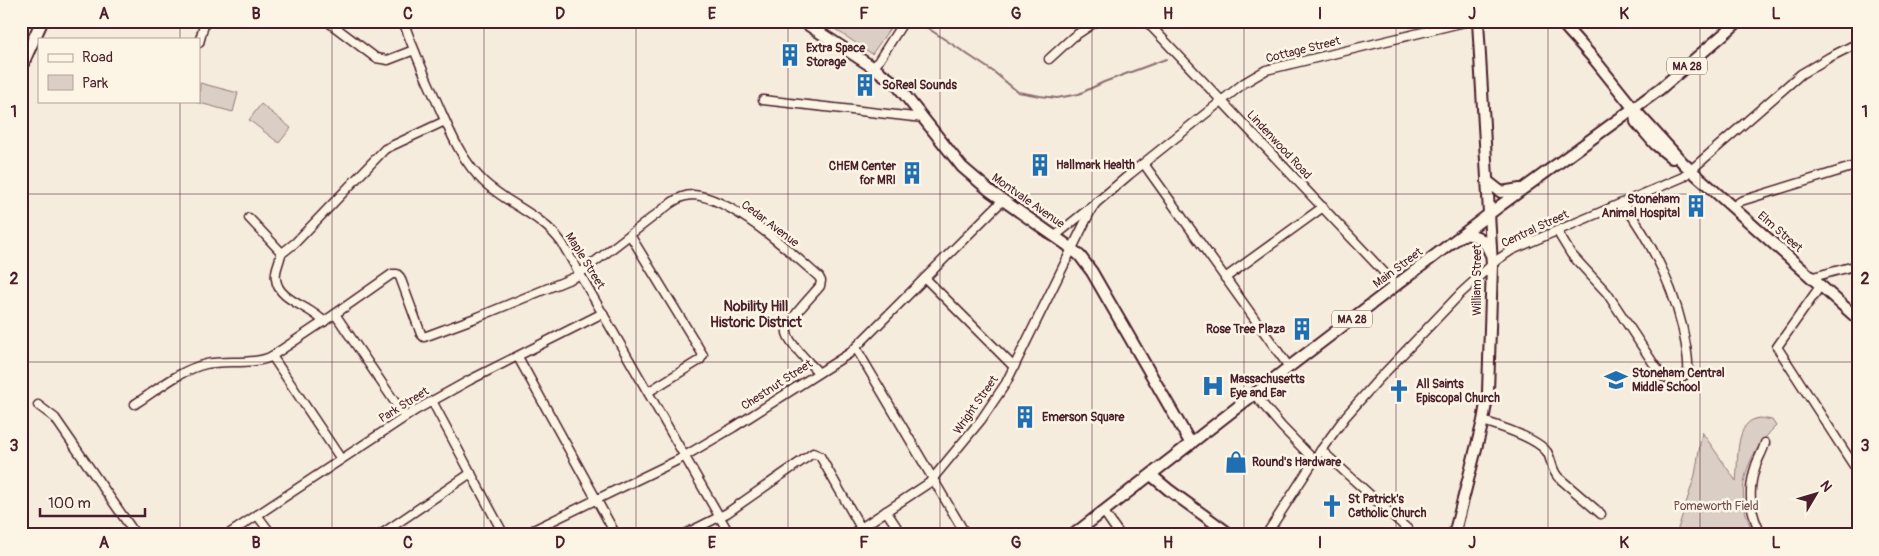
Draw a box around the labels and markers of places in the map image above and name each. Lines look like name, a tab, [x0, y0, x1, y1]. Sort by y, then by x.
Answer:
place label: Extra Space Storage	[806, 41, 866, 70]
building icon: Extra Space Storage	[777, 42, 803, 68]
building icon: SoReal Sounds	[852, 72, 878, 98]
place label: SoReal Sounds	[882, 78, 957, 93]
building icon: Hallmark Health	[1027, 152, 1053, 178]
place label: Hallmark Health	[1056, 158, 1135, 173]
place label: CHEM Center for MRI	[829, 159, 897, 188]
building icon: CHEM Center for MRI	[899, 160, 925, 186]
place label: Stoneham Animal Hospital	[1601, 192, 1680, 221]
building icon: Stoneham Animal Hospital	[1683, 193, 1709, 219]
building icon: Rose Tree Plaza	[1289, 316, 1315, 342]
place label: Rose Tree Plaza	[1206, 322, 1285, 337]
place label: Stoneham Central Middle School	[1632, 366, 1725, 395]
school or university icon: Stoneham Central Middle School	[1603, 367, 1629, 393]
place label: Massachusetts Eye and Ear	[1230, 372, 1305, 401]
hospital icon: Massachusetts Eye and Ear	[1200, 373, 1226, 399]
place label: All Saints Episcopal Church	[1416, 377, 1500, 406]
church icon: All Saints Episcopal Church	[1386, 378, 1412, 404]
building icon: Emerson Square	[1012, 404, 1038, 430]
place label: Emerson Square	[1042, 410, 1125, 425]
shop icon: Round's Hardware	[1223, 449, 1249, 475]
place label: Round's Hardware	[1252, 455, 1342, 470]
place label: St Patrick's Catholic Church	[1348, 492, 1427, 521]
church icon: St Patrick's Catholic Church	[1319, 493, 1345, 519]

